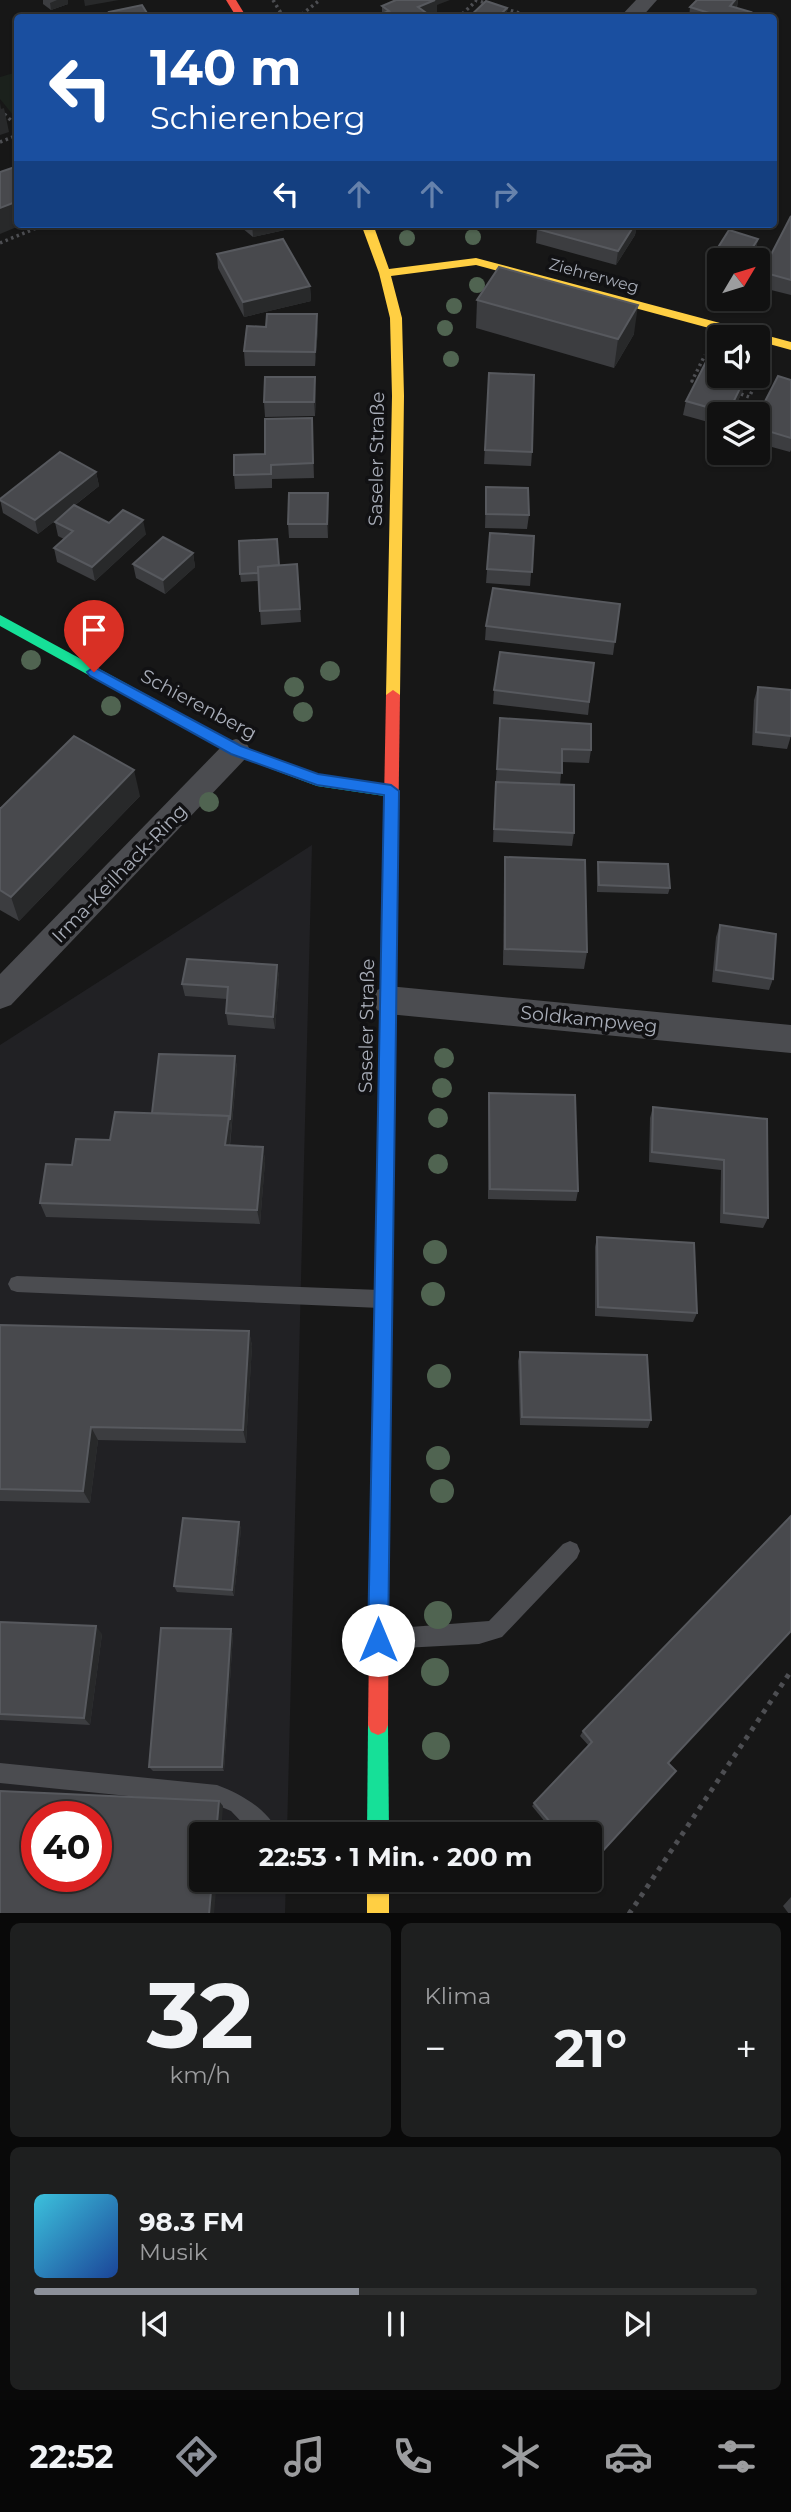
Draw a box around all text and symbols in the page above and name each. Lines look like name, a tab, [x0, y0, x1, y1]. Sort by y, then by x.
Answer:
text: 140 m	[150, 38, 302, 97]
icon: left	[35, 42, 126, 133]
text: Schierenberg	[150, 98, 366, 137]
icon: left	[267, 175, 305, 213]
icon: ahead	[340, 175, 378, 213]
icon: ahead	[413, 175, 451, 213]
icon: right	[486, 175, 524, 213]
north arrow	[707, 248, 770, 312]
map controls	[707, 248, 770, 465]
street label: Ziehrerweg	[547, 254, 641, 297]
button: sound	[707, 325, 770, 388]
street label: Saseler Straße	[364, 392, 389, 526]
button: layers	[707, 402, 770, 465]
pin	[64, 600, 124, 672]
icon: arrive	[75, 611, 113, 649]
street label: Schierenberg	[137, 664, 261, 745]
street label: Irma-Keilhack-Ring	[47, 799, 192, 948]
street label: Saseler Straße	[354, 959, 379, 1093]
street label: Soldkampweg	[519, 1001, 659, 1038]
position arrow	[341, 1603, 415, 1677]
speed limit sign: 40	[21, 1801, 112, 1892]
text: 22:53 · 1 Min. · 200 m	[259, 1841, 532, 1873]
text: 32	[147, 1960, 254, 2071]
text: Klima	[425, 1982, 491, 2010]
text: 21°	[554, 2017, 627, 2080]
text: −	[425, 2025, 446, 2072]
text: +	[735, 2025, 757, 2072]
text: km/h	[170, 2061, 231, 2089]
text: 98.3 FM	[139, 2206, 244, 2238]
text: Musik	[139, 2238, 208, 2266]
icon: previous	[136, 2305, 174, 2343]
icon: pause	[377, 2305, 415, 2343]
icon: next	[618, 2305, 656, 2343]
icon: directions	[172, 2432, 221, 2481]
icon: music	[280, 2432, 329, 2481]
icon: phone	[388, 2432, 437, 2481]
icon: climate	[496, 2432, 545, 2481]
icon: car	[604, 2432, 653, 2481]
icon: filters	[712, 2432, 761, 2481]
text: 22:52	[30, 2437, 113, 2476]

